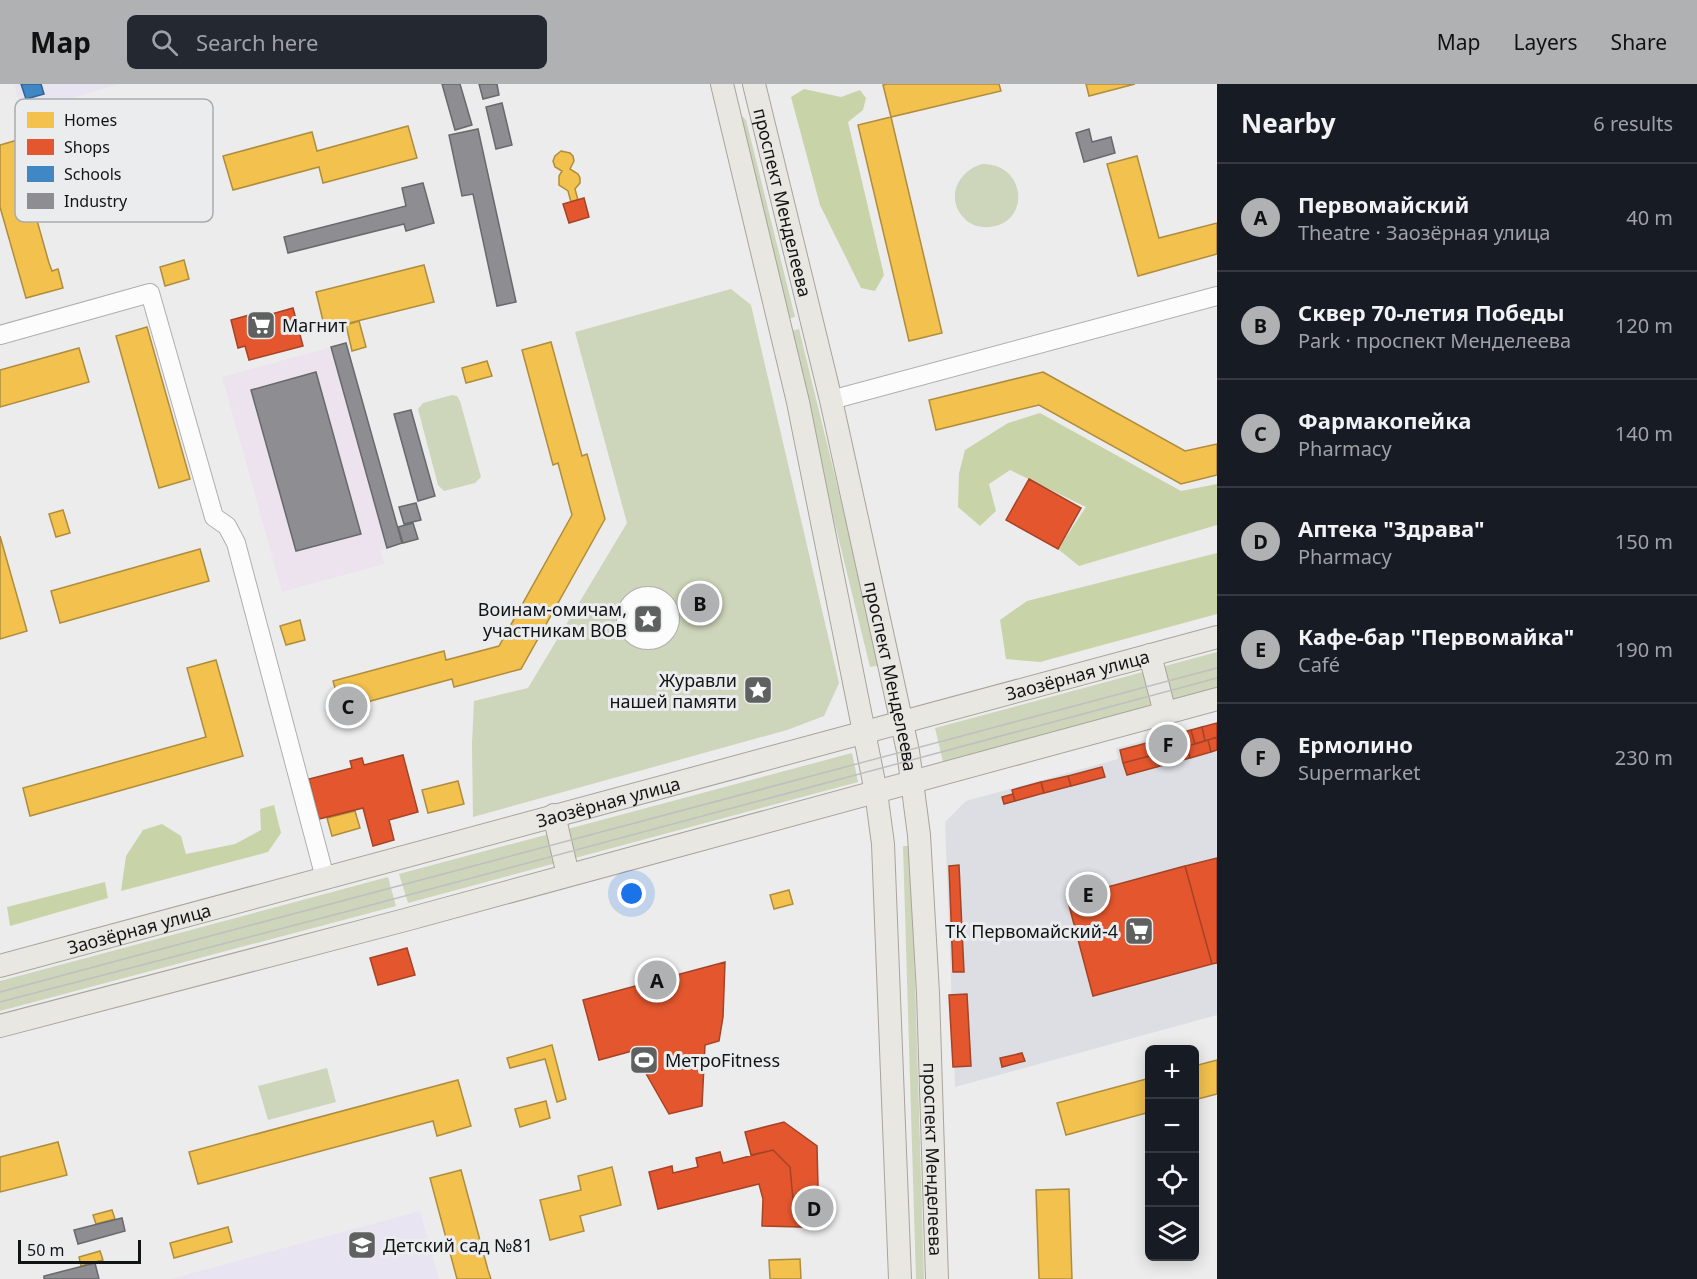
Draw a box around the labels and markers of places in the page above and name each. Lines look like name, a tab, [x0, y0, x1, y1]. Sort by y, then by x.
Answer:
supermarket icon: Магнит	[245, 309, 277, 341]
place label: Магнит	[282, 313, 347, 337]
pin: B	[680, 580, 720, 626]
place label: Воинам-омичам, участникам ВОВ	[478, 597, 627, 642]
place icon: Воинам-омичам, участникам ВОВ	[632, 603, 664, 635]
place label: Журавли нашей памяти	[609, 668, 737, 713]
place icon: Журавли нашей памяти	[742, 674, 774, 706]
pin: C	[328, 684, 368, 728]
pin: F	[1148, 722, 1188, 766]
pin: E	[1068, 872, 1108, 916]
supermarket icon: ТК Первомайский-4	[1123, 915, 1155, 947]
place label: ТК Первомайский-4	[945, 919, 1118, 943]
pin: A	[638, 958, 676, 1002]
sports icon: МетроFitness	[628, 1044, 660, 1076]
place label: МетроFitness	[665, 1048, 780, 1072]
pin: D	[794, 1186, 834, 1230]
school or university icon: Детский сад №81	[346, 1229, 378, 1261]
place label: Детский сад №81	[383, 1233, 533, 1257]

